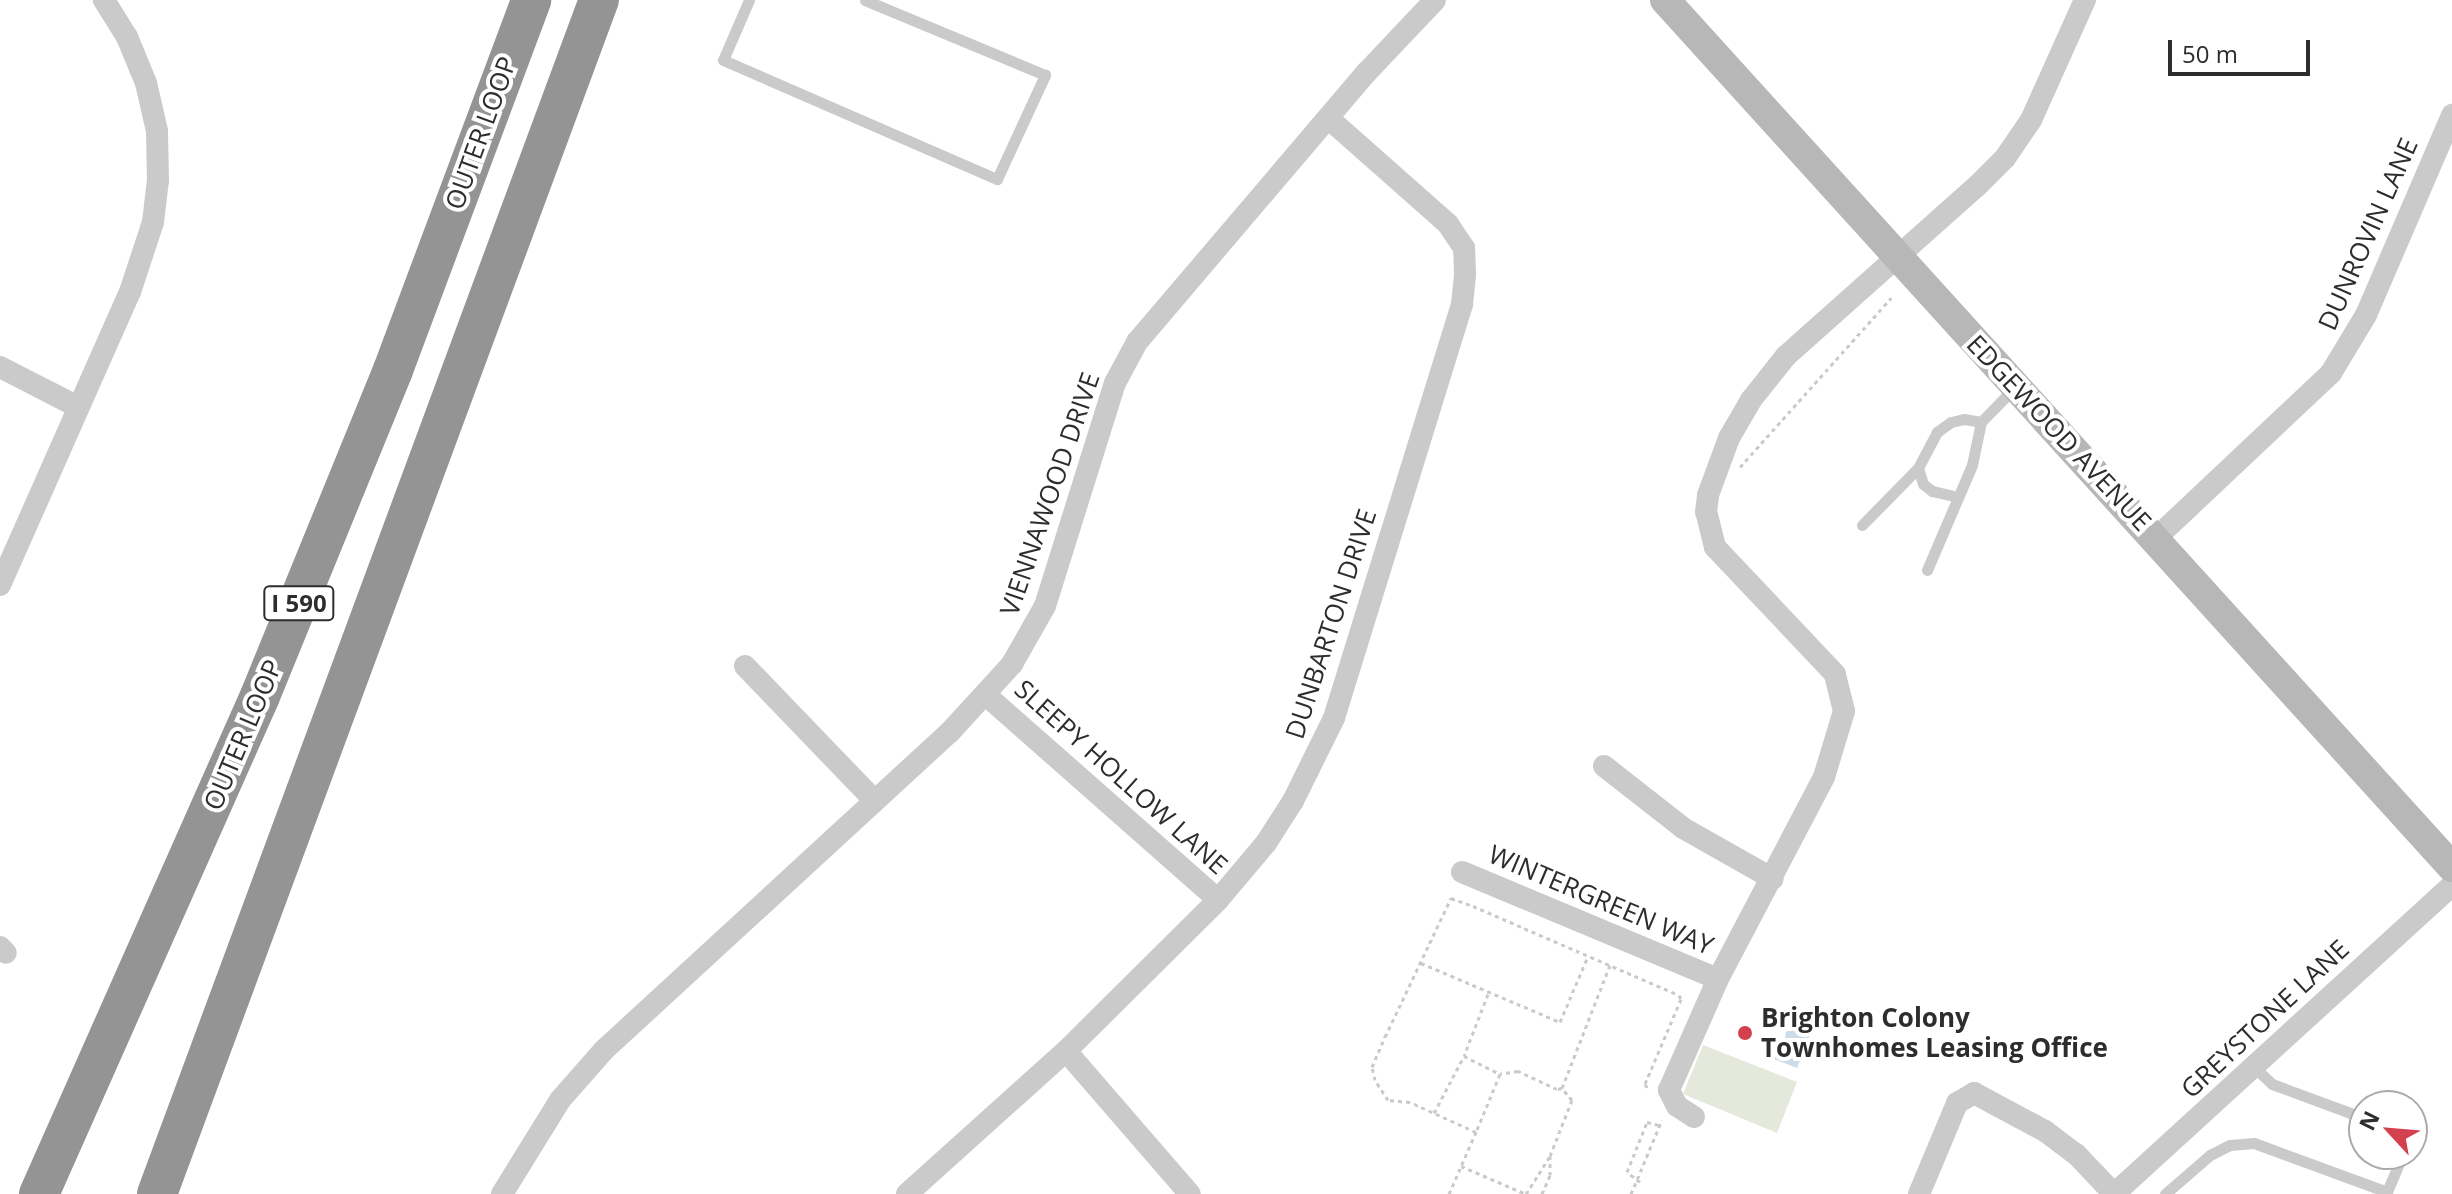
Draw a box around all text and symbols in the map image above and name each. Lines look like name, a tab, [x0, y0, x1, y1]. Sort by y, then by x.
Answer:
scale bar	[2172, 24, 2314, 74]
text: 50 m	[2182, 37, 2238, 70]
street label: OUTER LOOP	[439, 52, 523, 214]
street label: DUNROVIN LANE	[2312, 133, 2424, 335]
street label: EDGEWOOD AVENUE	[1960, 329, 2158, 537]
street label: VIENNAWOOD DRIVE	[994, 368, 1106, 620]
street label: DUNBARTON DRIVE	[1279, 505, 1383, 743]
road number: I 590	[263, 583, 335, 623]
street label: OUTER LOOP	[197, 655, 289, 815]
street label: SLEEPY HOLLOW LANE	[1008, 673, 1234, 881]
street label: WINTERGREEN WAY	[1484, 839, 1718, 961]
street label: GREYSTONE LANE	[2175, 933, 2355, 1105]
place label: Brighton Colony Townhomes Leasing Office	[1761, 1002, 2108, 1064]
marker: Brighton Colony Townhomes Leasing Office	[1736, 1024, 1754, 1042]
north arrow	[2348, 1090, 2428, 1170]
text: N	[2351, 1106, 2386, 1135]

